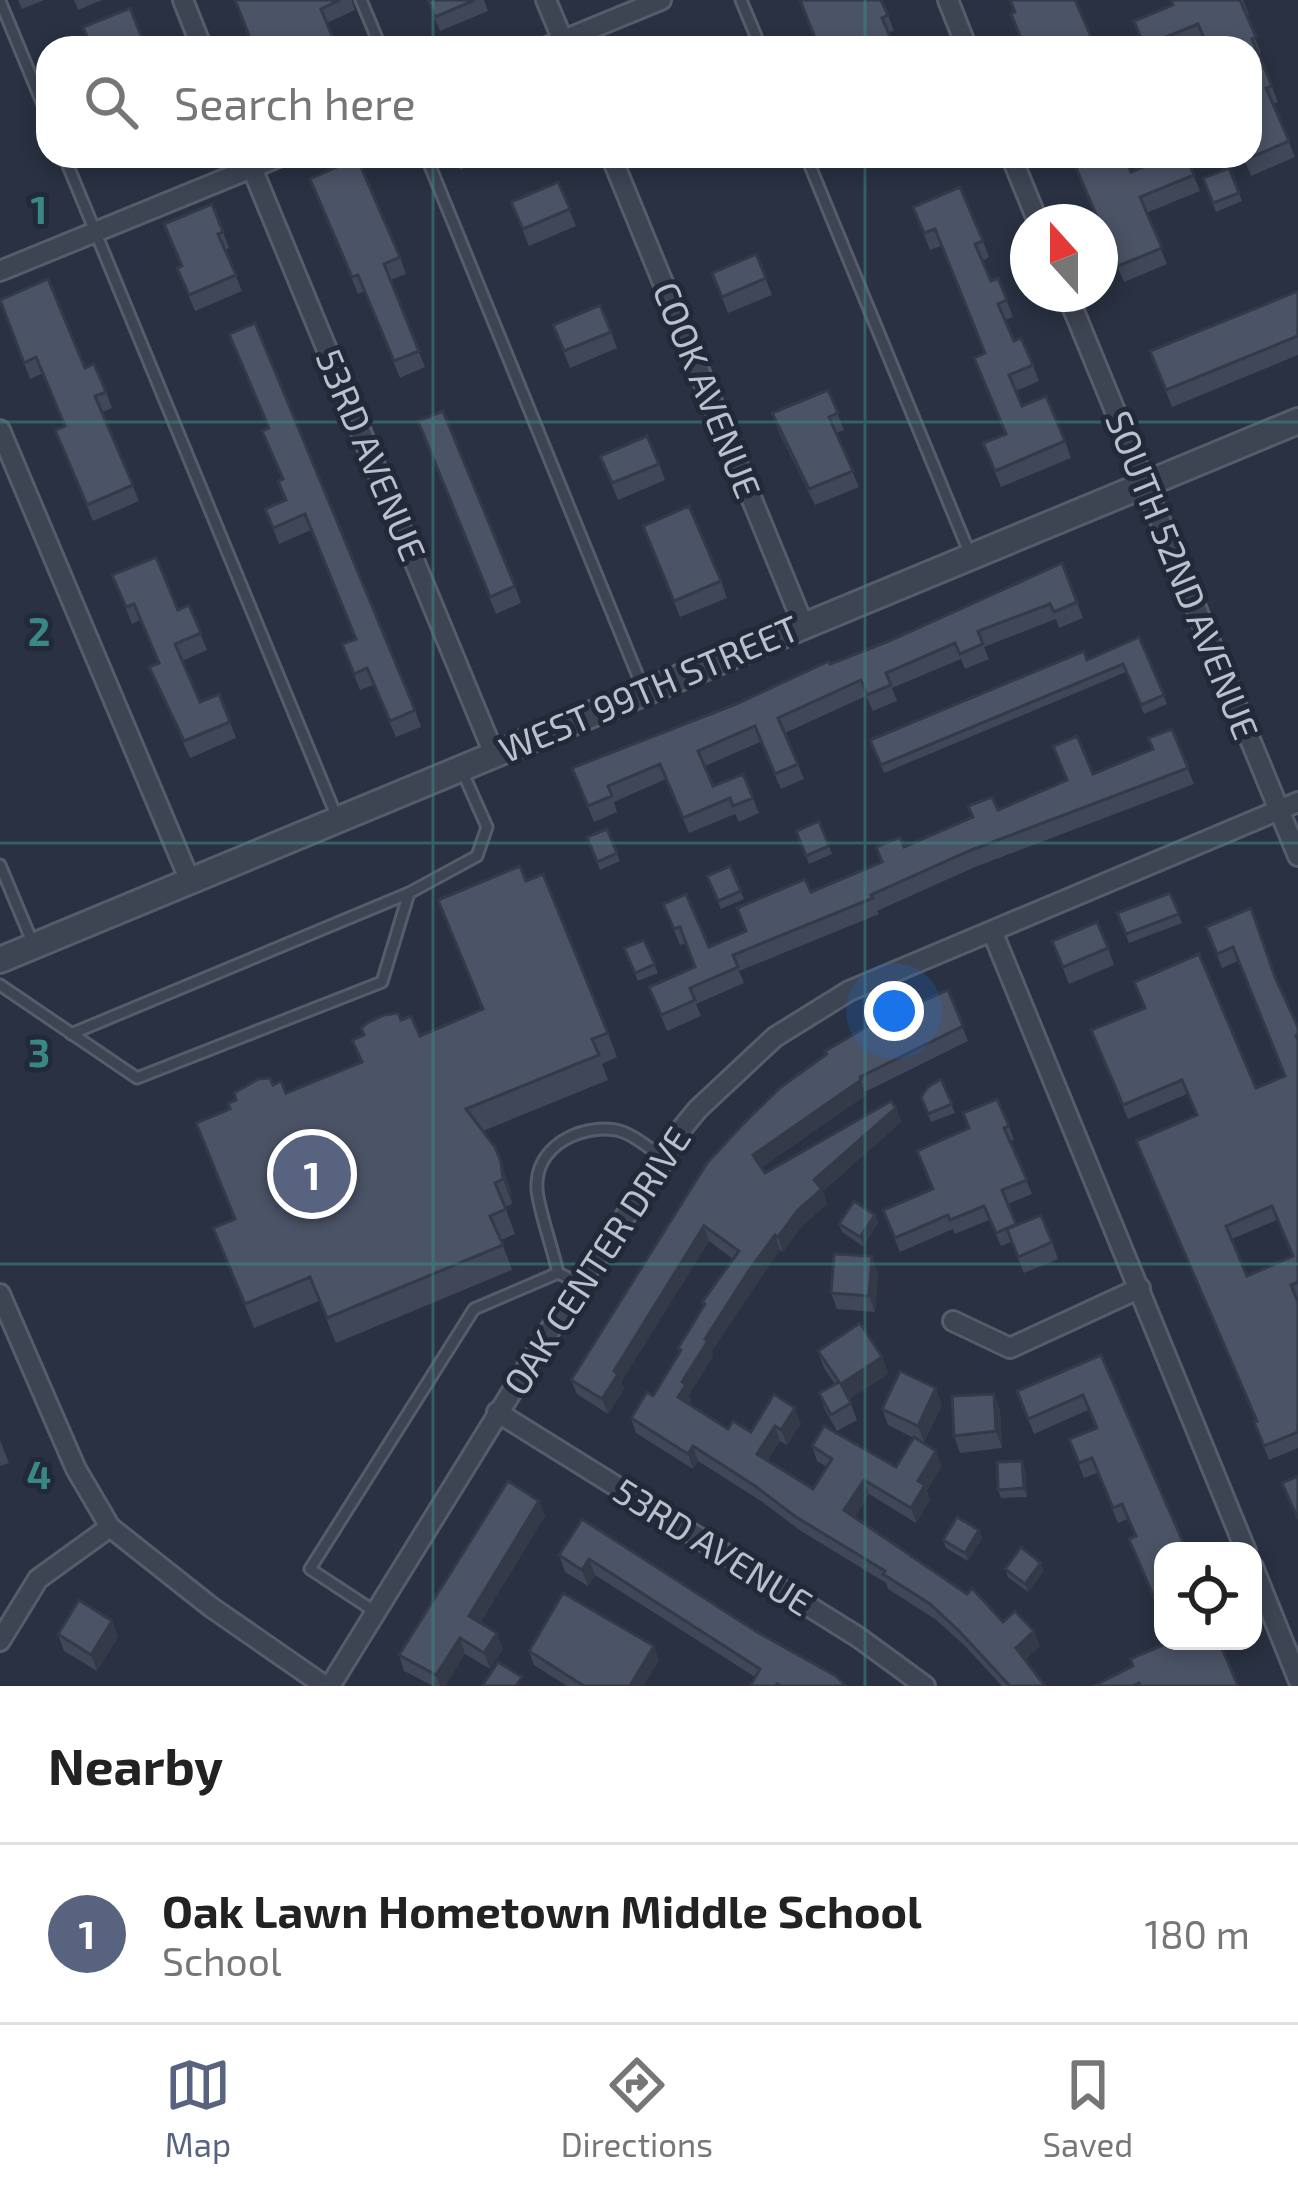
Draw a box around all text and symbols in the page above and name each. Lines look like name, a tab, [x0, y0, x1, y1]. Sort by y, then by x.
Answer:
search box	[36, 36, 1262, 168]
icon: search	[78, 69, 144, 135]
text: Search here	[174, 75, 416, 129]
text: 1	[31, 185, 47, 232]
north arrow	[1010, 204, 1118, 312]
street label: COOK AVENUE	[646, 275, 771, 504]
street label: 53RD AVENUE	[309, 342, 436, 567]
street label: SOUTH 52ND AVENUE	[1098, 404, 1269, 745]
street label: WEST 99TH STREET	[492, 605, 805, 770]
text: 2	[28, 607, 50, 654]
your location	[864, 981, 924, 1041]
text: 3	[28, 1028, 50, 1075]
street label: OAK CENTER DRIVE	[493, 1118, 698, 1402]
pin: 1	[273, 1129, 351, 1219]
text: 4	[27, 1450, 51, 1497]
street label: 53RD AVENUE	[607, 1468, 821, 1624]
map controls	[1154, 1542, 1262, 1650]
button: locate	[1154, 1542, 1262, 1650]
text: Nearby	[48, 1734, 223, 1795]
text: Oak Lawn Hometown Middle School	[162, 1883, 922, 1937]
text: 1	[79, 1910, 95, 1957]
text: 180 m	[1144, 1910, 1250, 1957]
text: School	[162, 1937, 282, 1984]
tab: Map	[165, 2052, 231, 2164]
tab: Directions	[561, 2052, 713, 2164]
tab: Saved	[1043, 2052, 1133, 2164]

